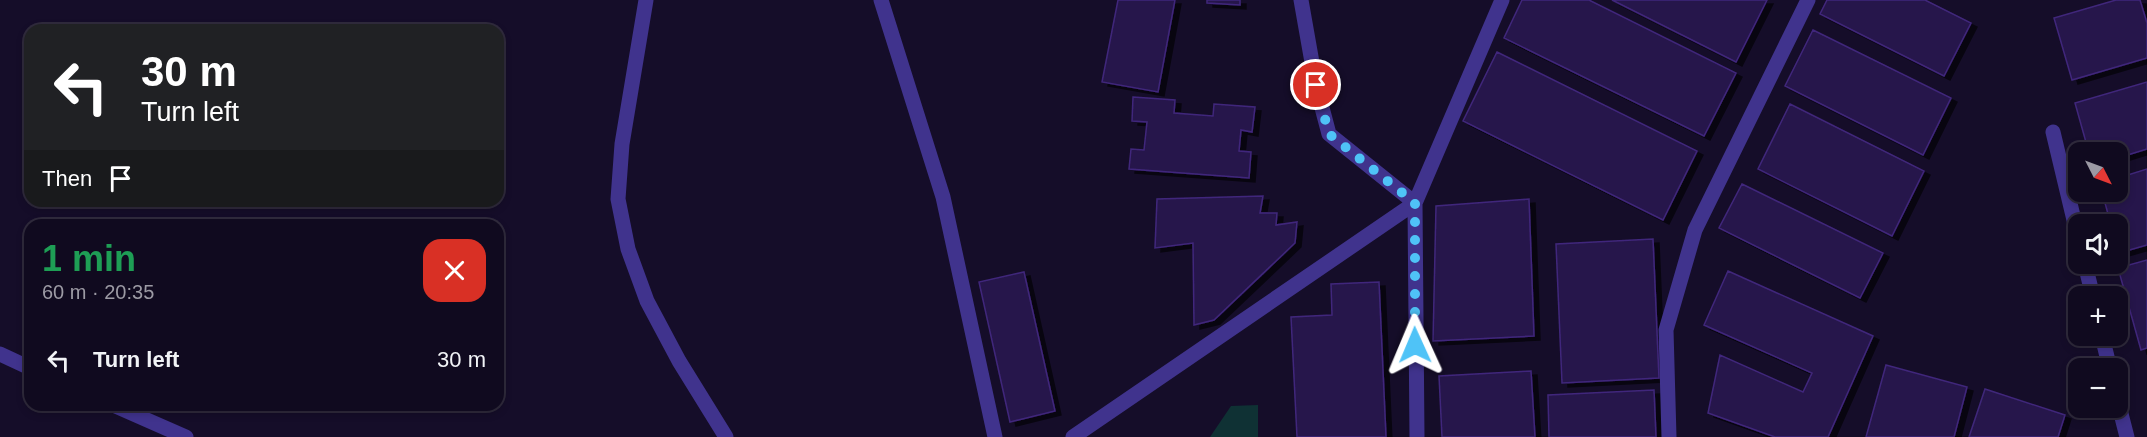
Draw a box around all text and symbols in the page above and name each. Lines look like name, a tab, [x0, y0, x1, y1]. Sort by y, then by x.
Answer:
icon: left	[42, 48, 120, 126]
text: 30 m	[141, 48, 237, 95]
pin	[1290, 59, 1341, 110]
icon: arrive	[1299, 68, 1332, 101]
text: Turn left	[141, 97, 239, 127]
north arrow	[2068, 142, 2128, 202]
map controls	[2068, 142, 2128, 418]
icon: arrive	[104, 162, 137, 195]
text: Then	[42, 166, 92, 191]
button: sound	[2068, 214, 2128, 274]
text: 1 min	[42, 238, 136, 279]
button: close	[423, 239, 486, 302]
text: 60 m · 20:35	[42, 281, 154, 303]
button: +	[2068, 286, 2128, 346]
position arrow	[1383, 313, 1447, 377]
icon: left	[42, 344, 75, 377]
text: Turn left	[93, 347, 179, 372]
text: 30 m	[437, 347, 486, 372]
button: −	[2068, 358, 2128, 418]

